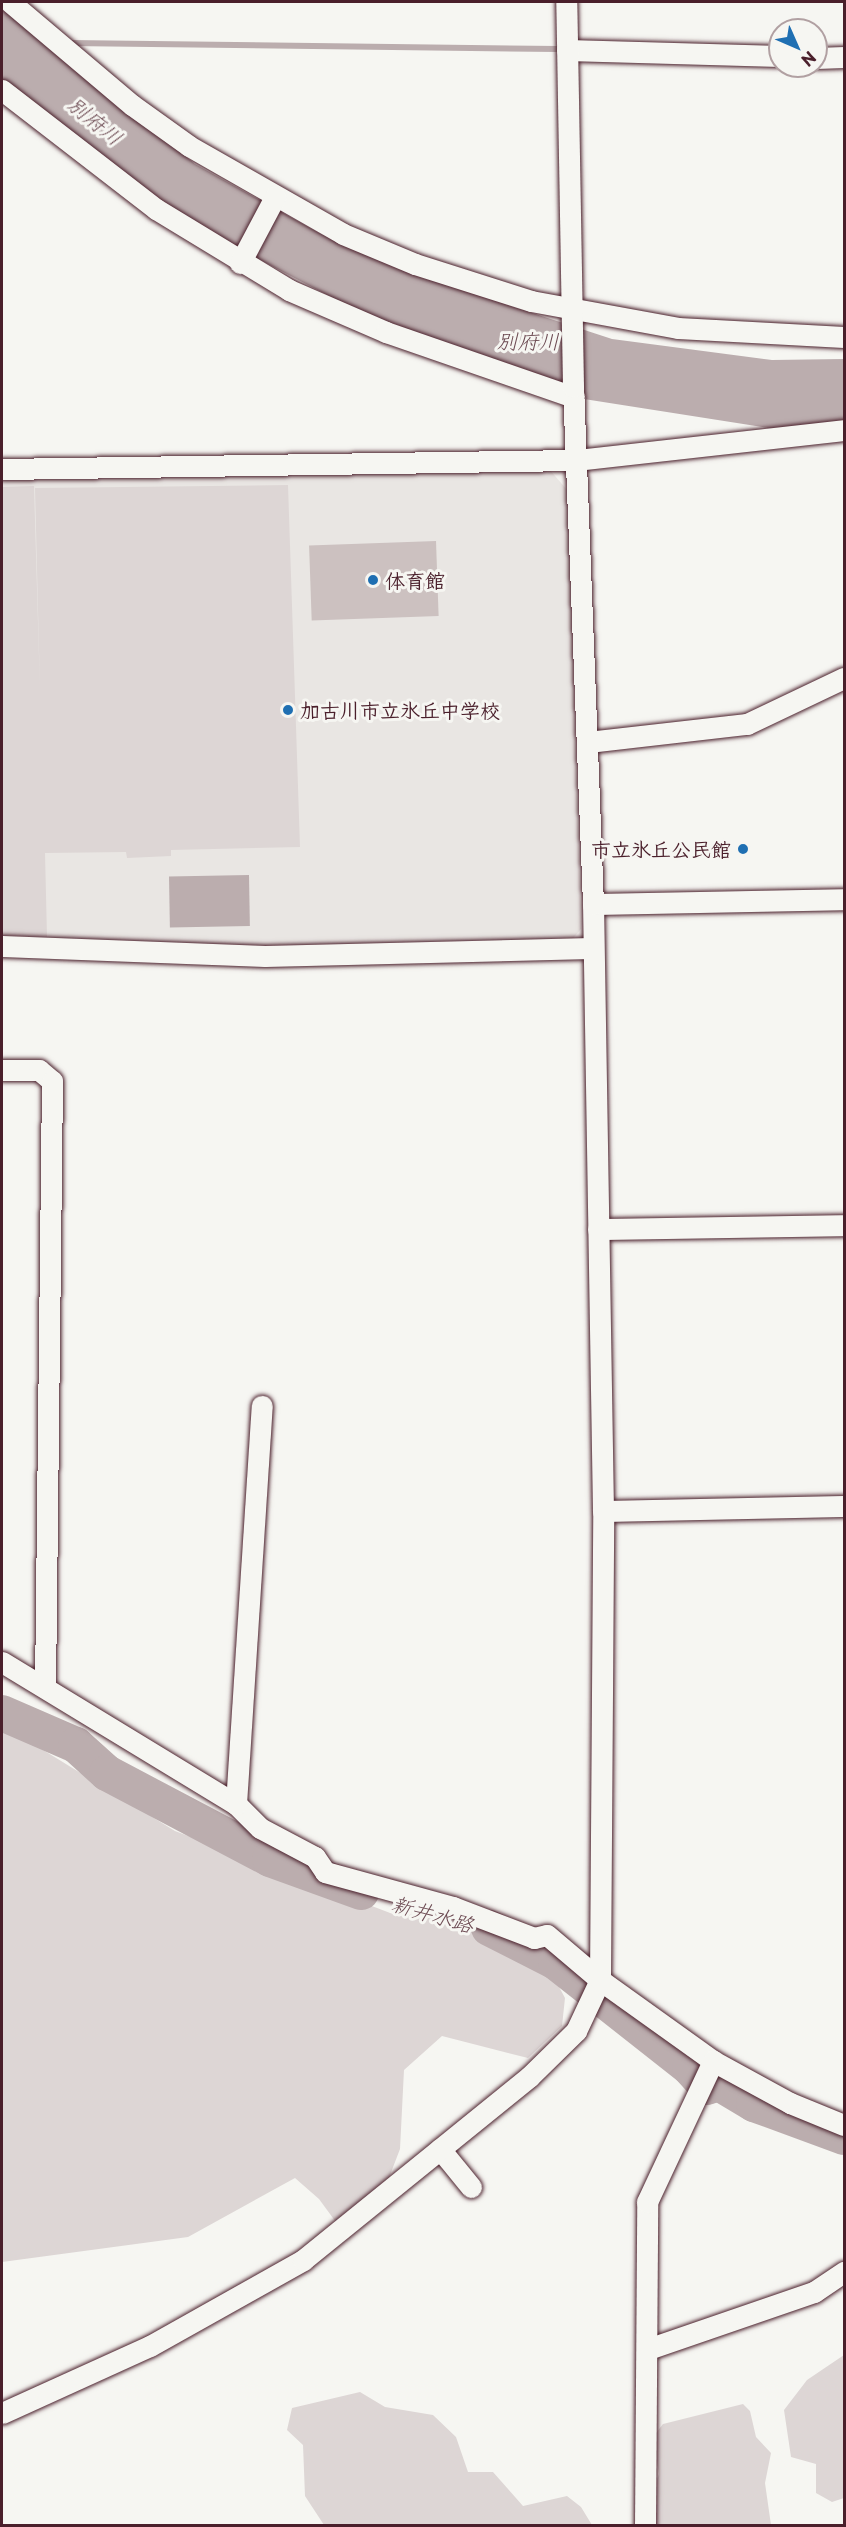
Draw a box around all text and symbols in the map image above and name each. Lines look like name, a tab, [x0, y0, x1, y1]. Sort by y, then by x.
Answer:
north arrow	[768, 18, 828, 78]
text: N	[796, 46, 822, 72]
water label: 別府川	[64, 90, 128, 150]
water label: 別府川	[497, 327, 559, 353]
place label: 体育館	[385, 568, 445, 592]
marker: 体育館	[366, 573, 380, 587]
place label: 加古川市立氷丘中学校	[300, 698, 500, 722]
marker: 加古川市立氷丘中学校	[281, 703, 295, 717]
place label: 市立氷丘公民館	[591, 837, 731, 861]
marker: 市立氷丘公民館	[736, 842, 750, 856]
water label: 新井水路	[389, 1889, 477, 1937]

